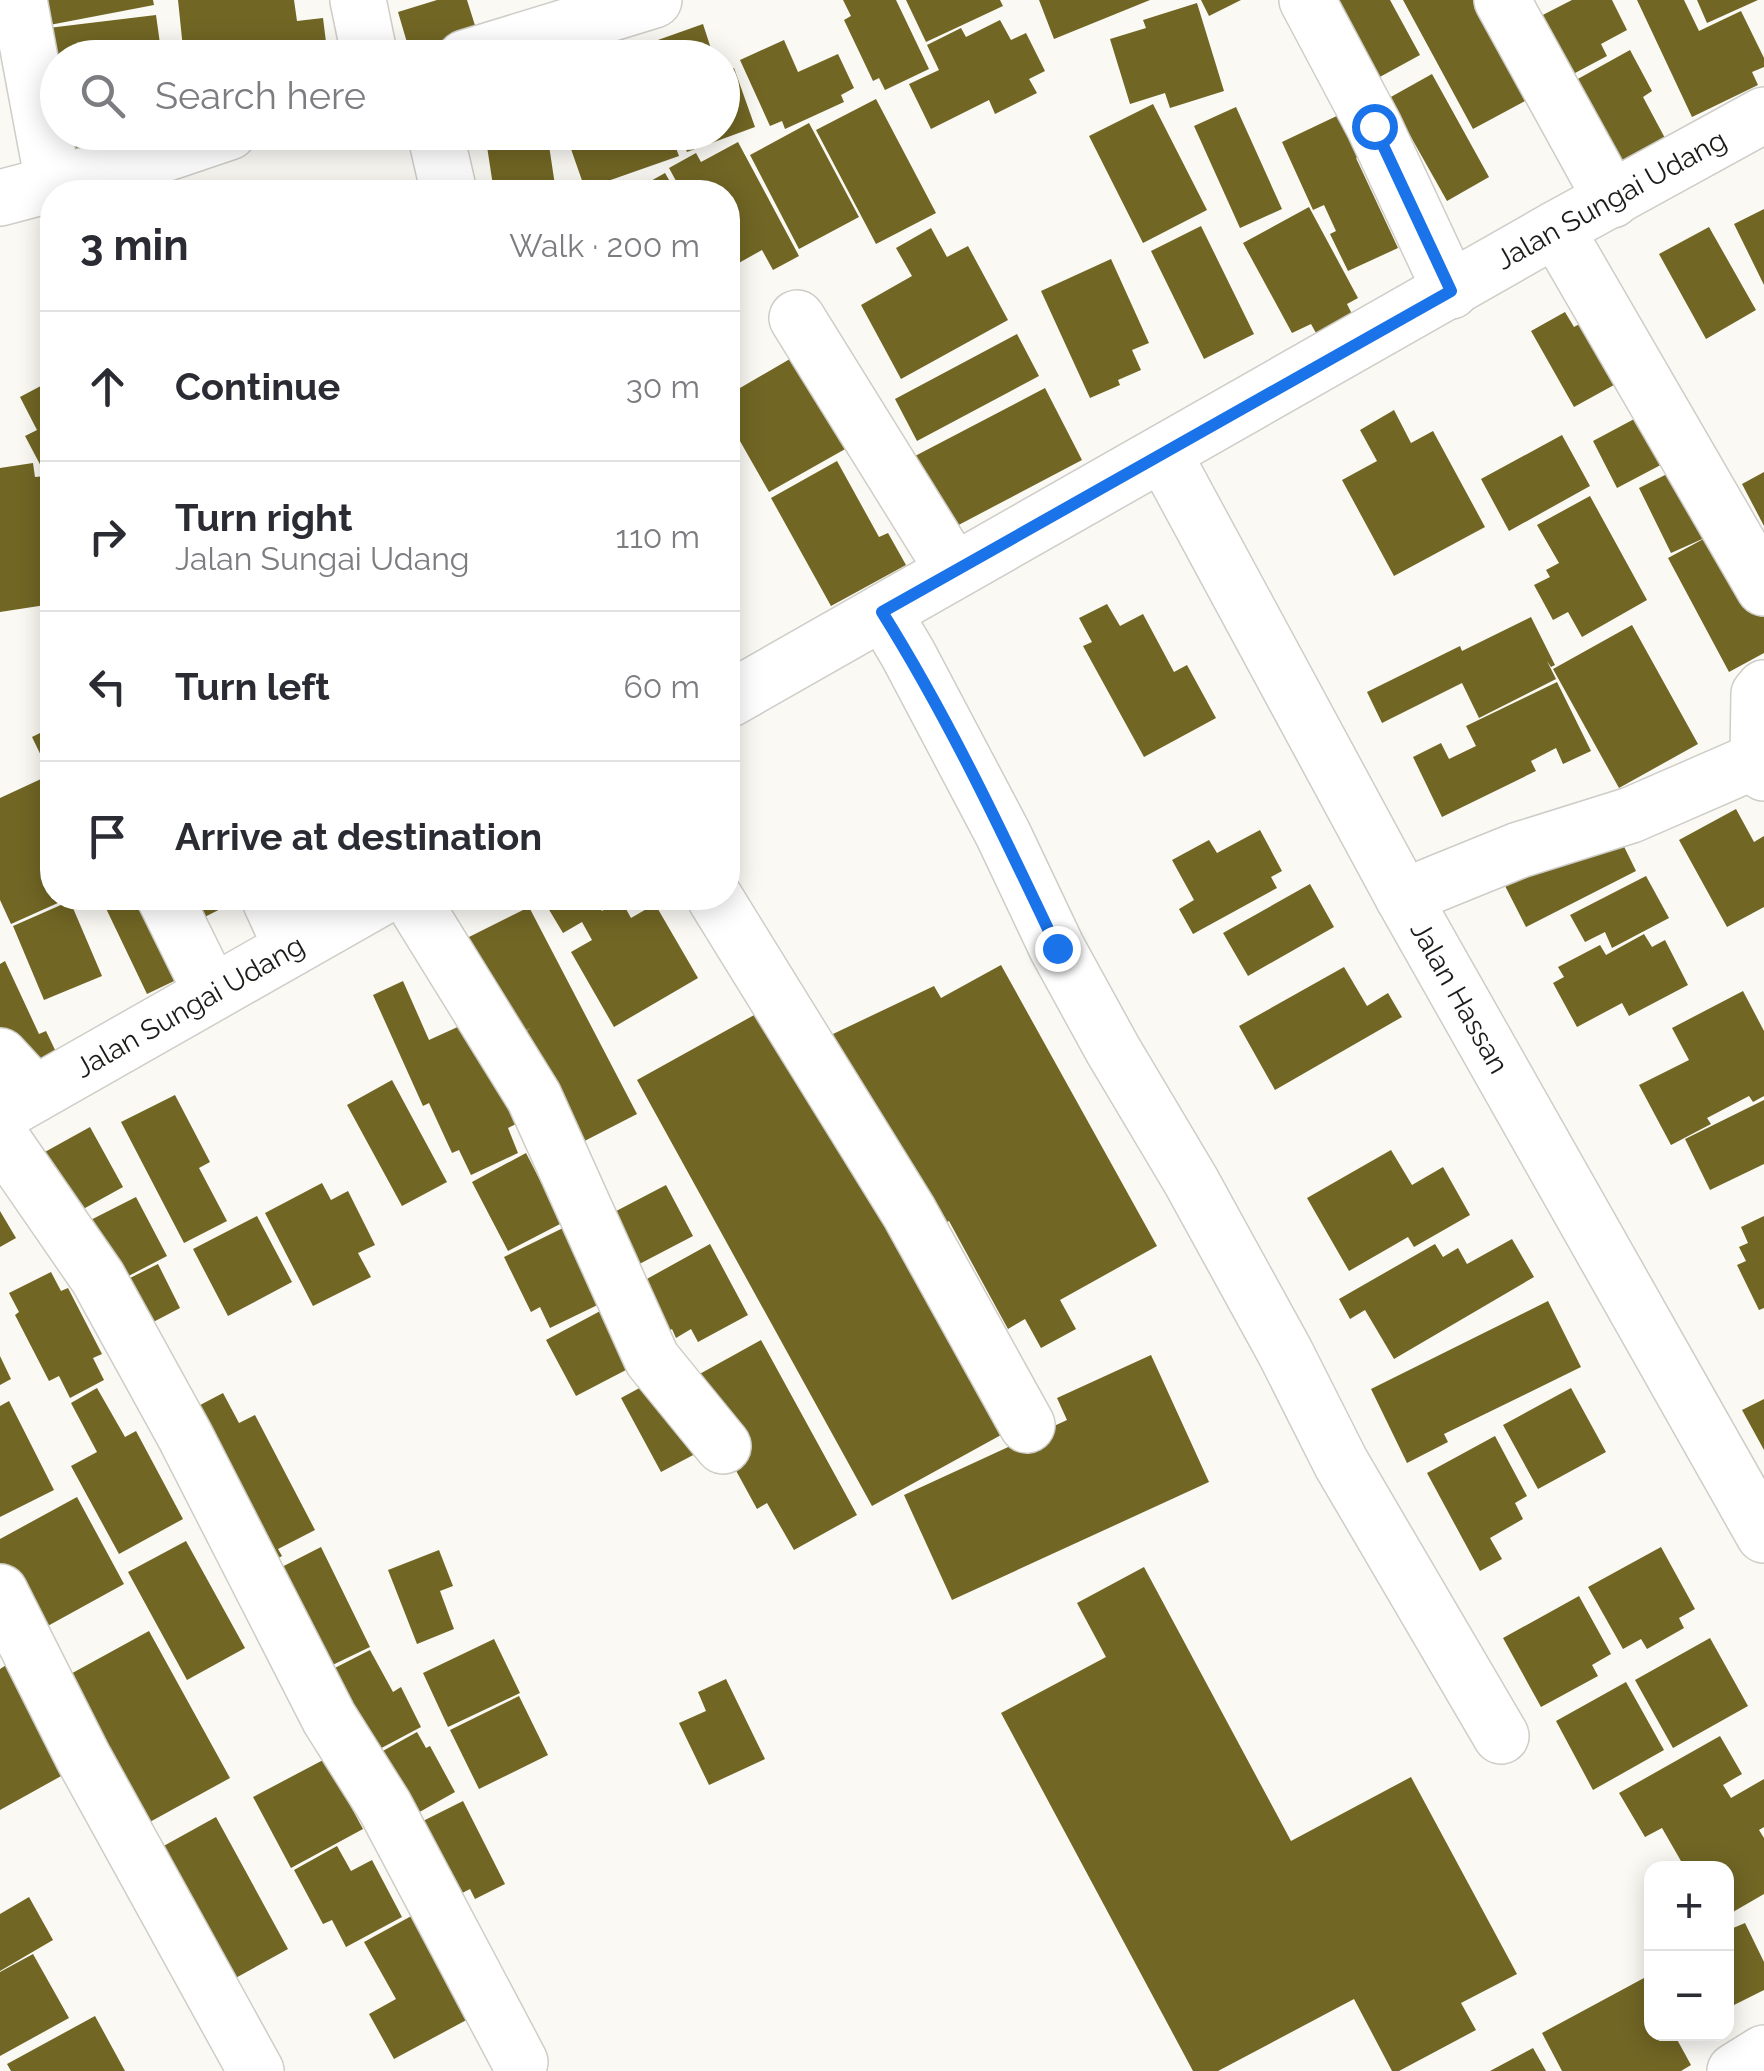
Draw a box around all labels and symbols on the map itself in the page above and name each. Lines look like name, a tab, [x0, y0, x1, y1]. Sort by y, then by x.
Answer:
route start	[1352, 104, 1398, 150]
street label: Jalan Sungai Udang	[1490, 123, 1732, 277]
street label: Jalan Hassan	[1403, 916, 1515, 1079]
route end	[1035, 926, 1081, 972]
street label: Jalan Sungai Udang	[70, 929, 310, 1085]

